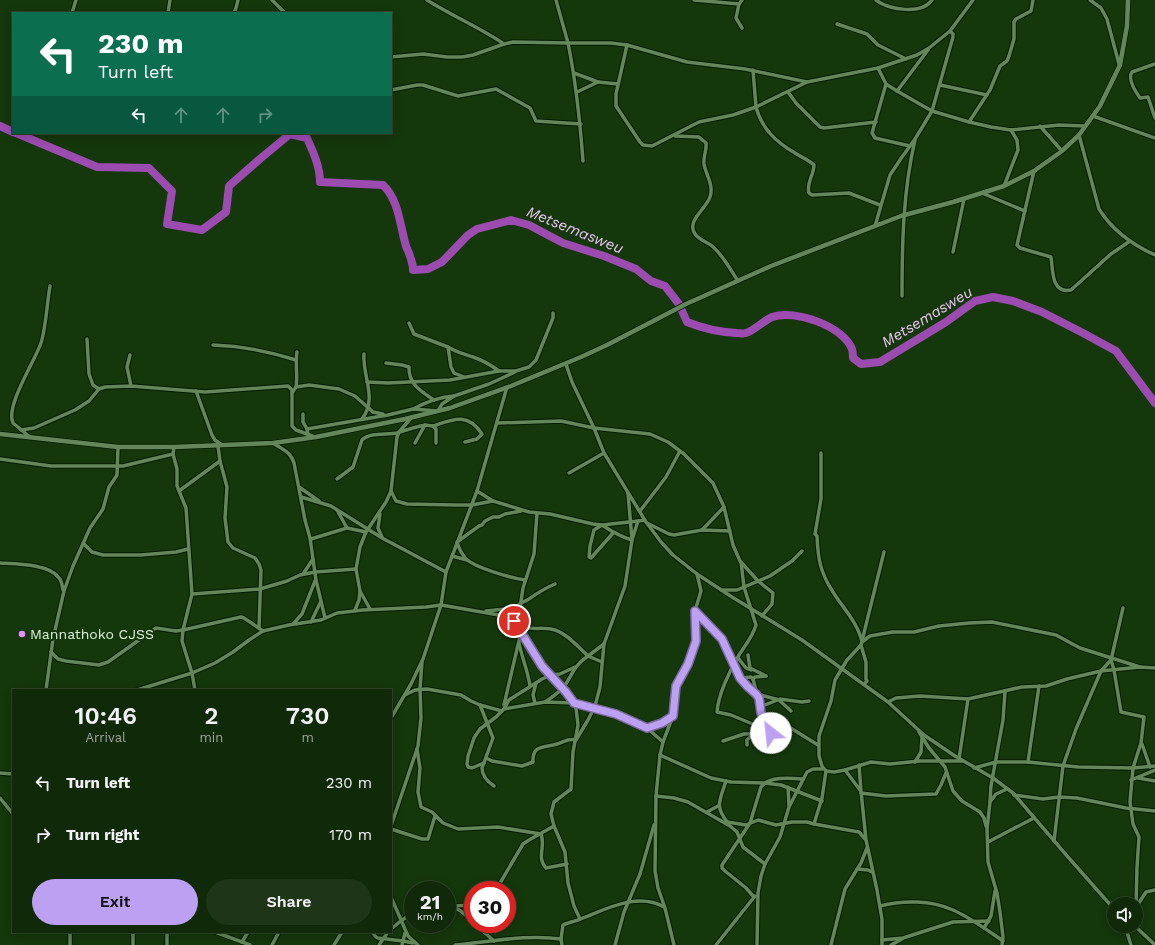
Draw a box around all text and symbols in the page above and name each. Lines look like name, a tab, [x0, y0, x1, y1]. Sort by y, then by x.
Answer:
text: 230 m	[98, 27, 184, 60]
icon: left	[32, 28, 84, 80]
text: Turn left	[98, 61, 173, 82]
icon: left	[128, 104, 150, 126]
icon: ahead	[170, 104, 192, 126]
icon: ahead	[212, 104, 234, 126]
icon: right	[254, 104, 276, 126]
water label: Metsemasweu	[524, 202, 626, 258]
water label: Metsemasweu	[878, 283, 976, 351]
pin	[497, 604, 531, 638]
icon: arrive	[503, 610, 525, 632]
place label: Mannathoko CJSS	[30, 626, 154, 642]
marker: Mannathoko CJSS	[17, 629, 27, 639]
text: 10:46	[75, 702, 137, 730]
text: 2	[204, 702, 218, 730]
text: 730	[286, 702, 329, 730]
position arrow	[750, 712, 792, 754]
text: Arrival	[85, 730, 126, 745]
text: min	[199, 730, 223, 745]
text: m	[301, 730, 314, 745]
icon: left	[32, 772, 54, 794]
text: Turn left	[66, 774, 130, 792]
text: 230 m	[326, 774, 372, 792]
icon: right	[32, 824, 54, 846]
text: Turn right	[66, 826, 139, 844]
text: 170 m	[329, 826, 372, 844]
button: Exit	[32, 879, 198, 925]
button: Share	[206, 879, 372, 925]
speed limit sign: 30	[464, 881, 516, 933]
text: 21	[420, 890, 440, 914]
map controls	[1107, 897, 1143, 933]
button: sound	[1107, 897, 1143, 933]
text: km/h	[417, 911, 443, 922]

